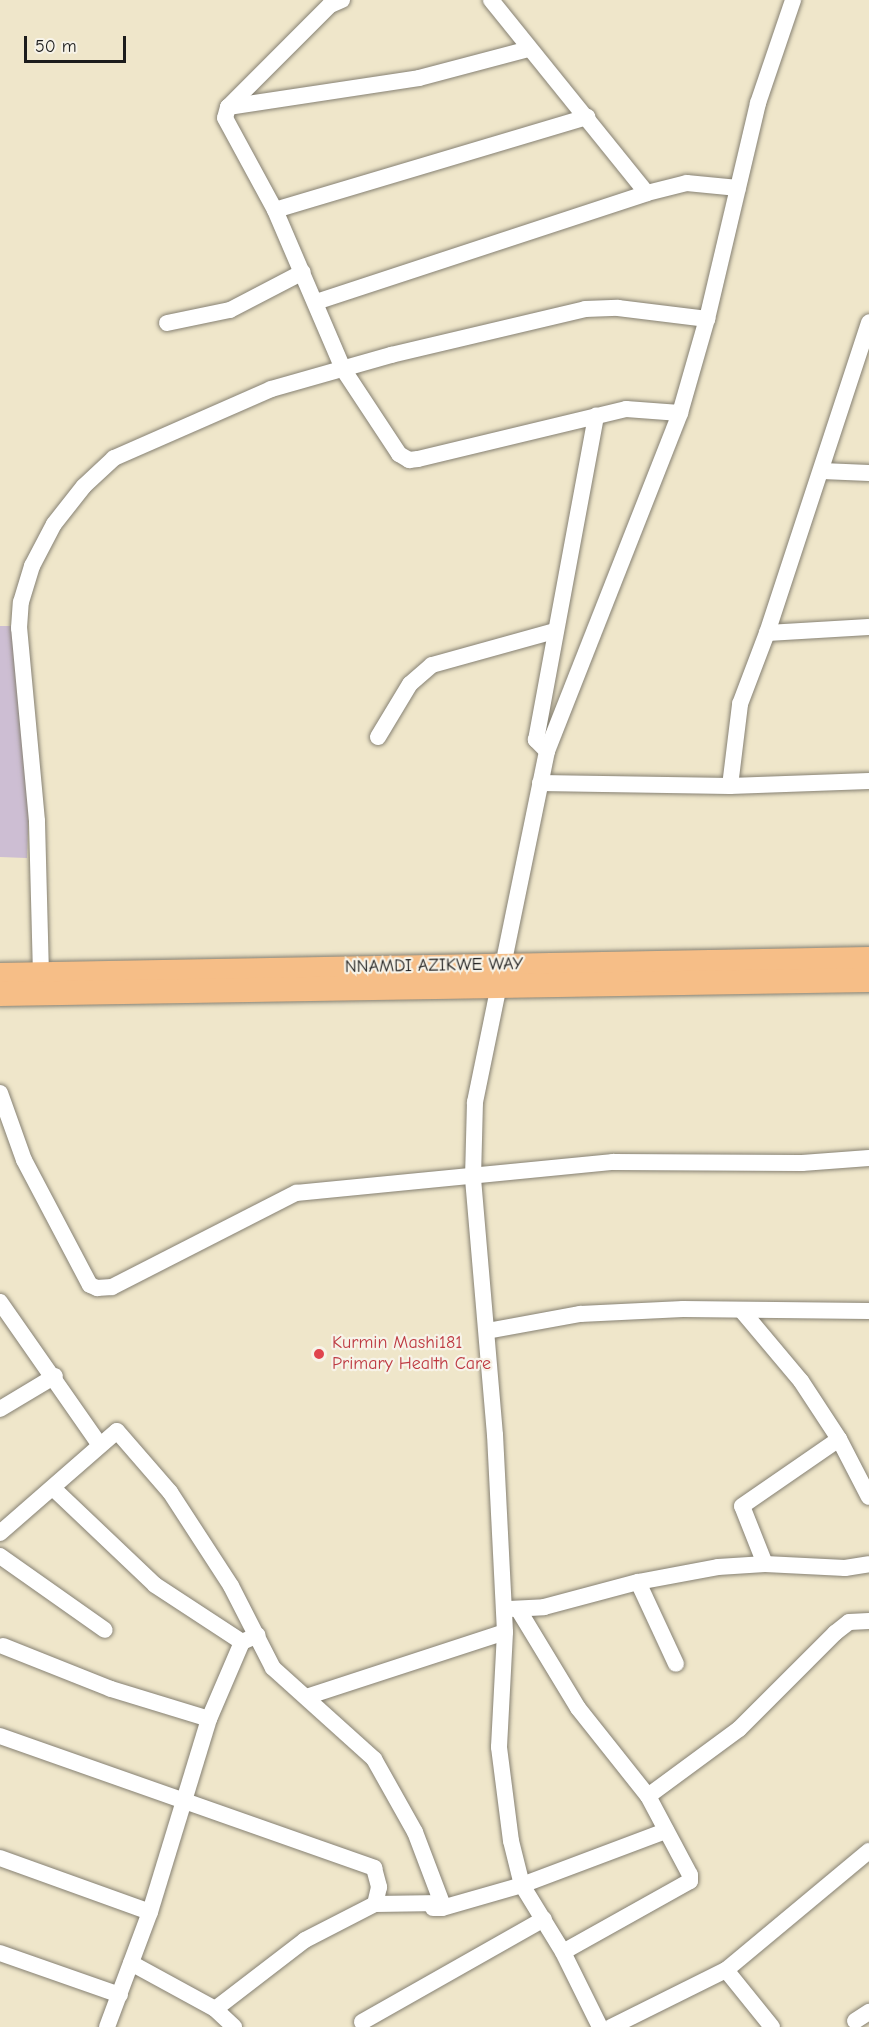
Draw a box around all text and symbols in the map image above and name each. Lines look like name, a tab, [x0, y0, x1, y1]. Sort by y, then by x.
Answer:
scale bar	[27, 24, 129, 62]
text: 50 m	[35, 36, 77, 57]
street label: NNAMDI AZIKWE WAY	[345, 954, 523, 978]
place label: Kurmin Mashi181 Primary Health Care	[332, 1333, 491, 1376]
marker: Kurmin Mashi181 Primary Health Care	[310, 1345, 328, 1363]

